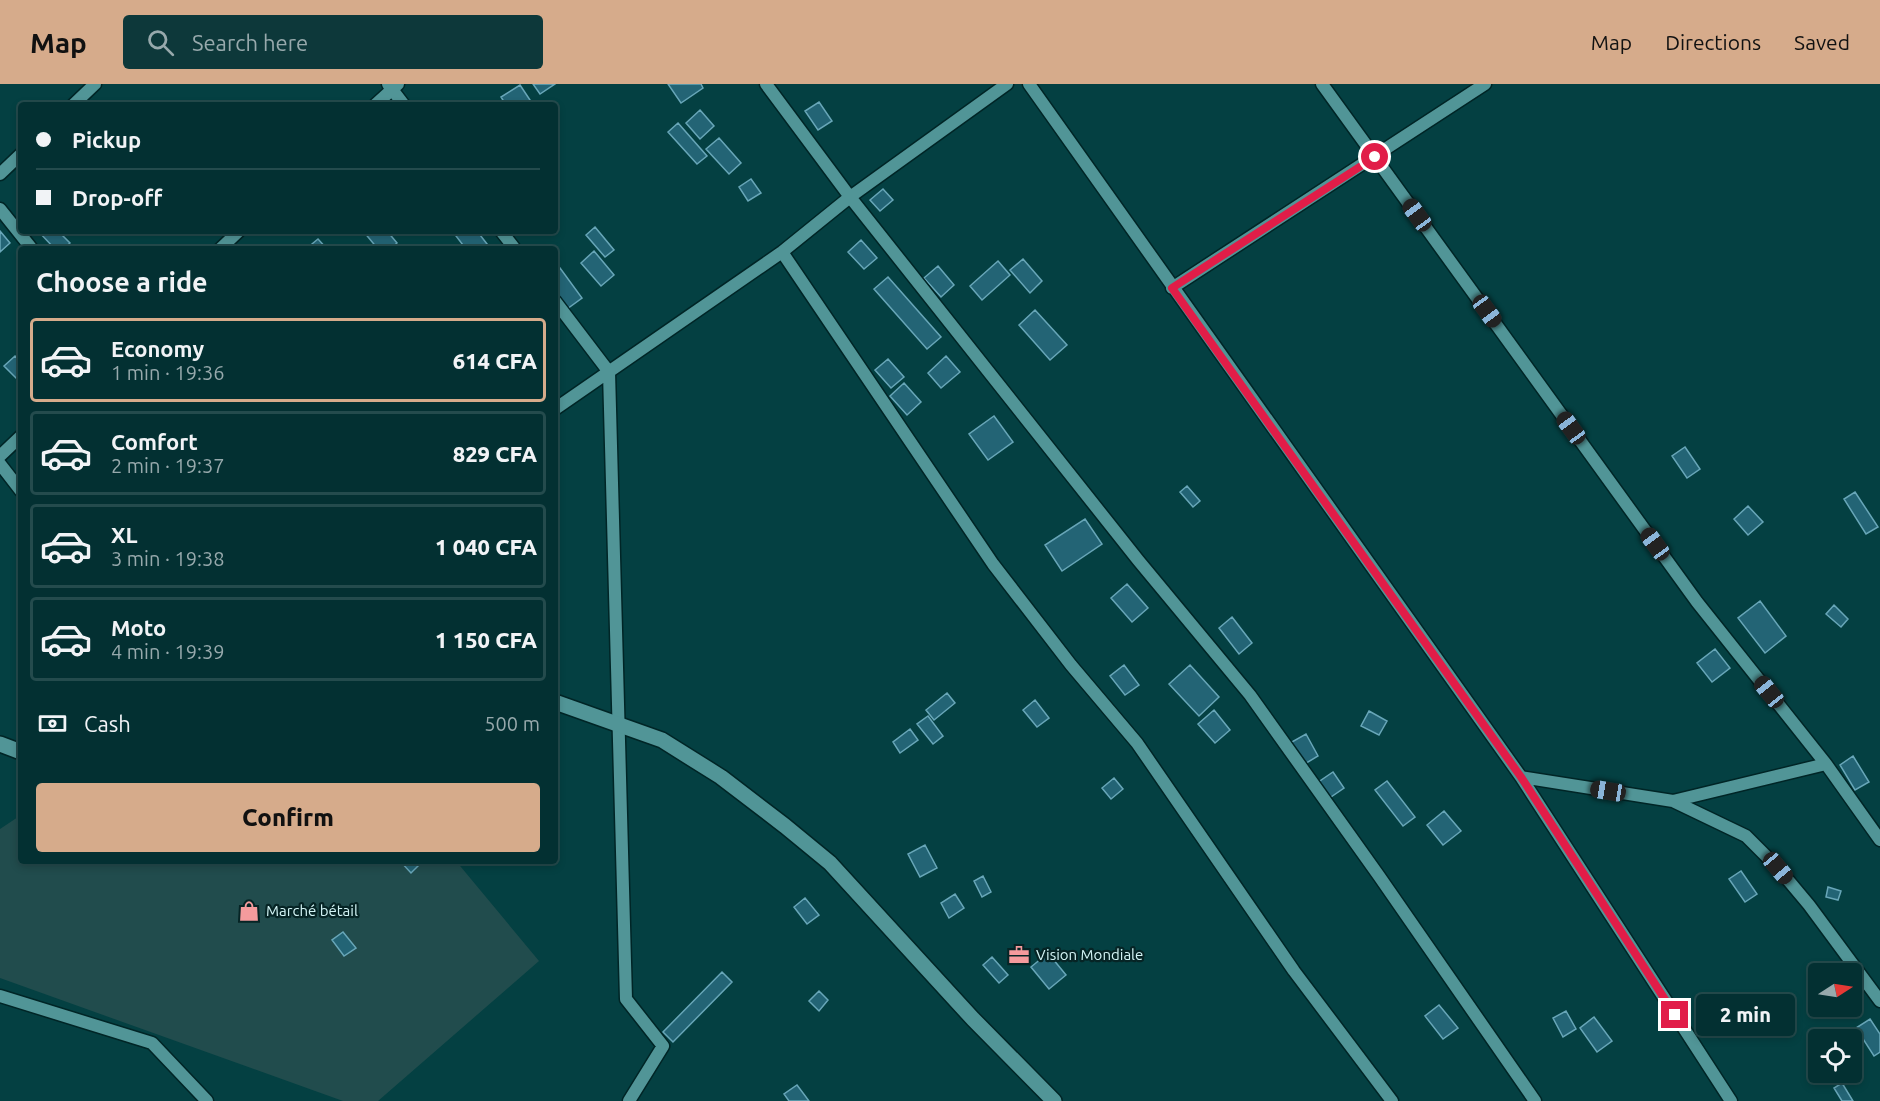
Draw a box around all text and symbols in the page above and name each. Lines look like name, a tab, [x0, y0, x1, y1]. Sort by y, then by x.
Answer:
search box	[123, 15, 543, 69]
icon: search	[144, 26, 177, 59]
text: Map	[30, 27, 87, 58]
text: Search here	[192, 30, 308, 55]
text: Map	[1591, 30, 1632, 54]
text: Directions	[1665, 30, 1761, 54]
text: Saved	[1794, 30, 1850, 54]
text: Pickup	[72, 127, 141, 152]
route start	[1361, 143, 1388, 170]
text: Drop-off	[72, 185, 162, 210]
car	[1399, 195, 1435, 235]
text: Choose a ride	[36, 267, 208, 297]
car	[1469, 291, 1505, 331]
icon: car	[39, 333, 93, 387]
text: Economy	[111, 336, 204, 361]
text: 614 CFA	[453, 348, 537, 373]
text: 1 min · 19:36	[111, 361, 225, 384]
car	[1553, 408, 1589, 448]
icon: car	[39, 426, 93, 480]
text: Comfort	[111, 429, 198, 454]
text: 829 CFA	[453, 441, 537, 466]
text: 2 min · 19:37	[111, 454, 225, 477]
icon: car	[39, 519, 93, 573]
text: XL	[111, 522, 138, 547]
car	[1637, 524, 1673, 564]
text: 1 040 CFA	[435, 534, 537, 559]
text: 3 min · 19:38	[111, 547, 225, 570]
icon: car	[39, 612, 93, 666]
text: Moto	[111, 615, 166, 640]
text: 1 150 CFA	[435, 627, 537, 652]
text: 4 min · 19:39	[111, 640, 225, 663]
car	[1751, 672, 1787, 712]
icon: cash	[36, 707, 69, 740]
text: Cash	[84, 711, 131, 736]
text: 500 m	[484, 712, 540, 735]
car	[1589, 779, 1627, 803]
button: Confirm	[36, 783, 540, 852]
car	[1760, 848, 1796, 888]
shop icon: Marché bétail	[237, 899, 261, 923]
place label: Marché bétail	[266, 902, 358, 919]
office icon: Vision Mondiale	[1007, 943, 1031, 967]
place label: Vision Mondiale	[1036, 946, 1143, 963]
north arrow	[1808, 963, 1862, 1017]
map controls	[1808, 963, 1862, 1083]
callout: 2 min	[1696, 994, 1795, 1036]
route end	[1661, 1001, 1688, 1028]
text: 2 min	[1720, 1003, 1771, 1026]
button: locate	[1808, 1029, 1862, 1083]

